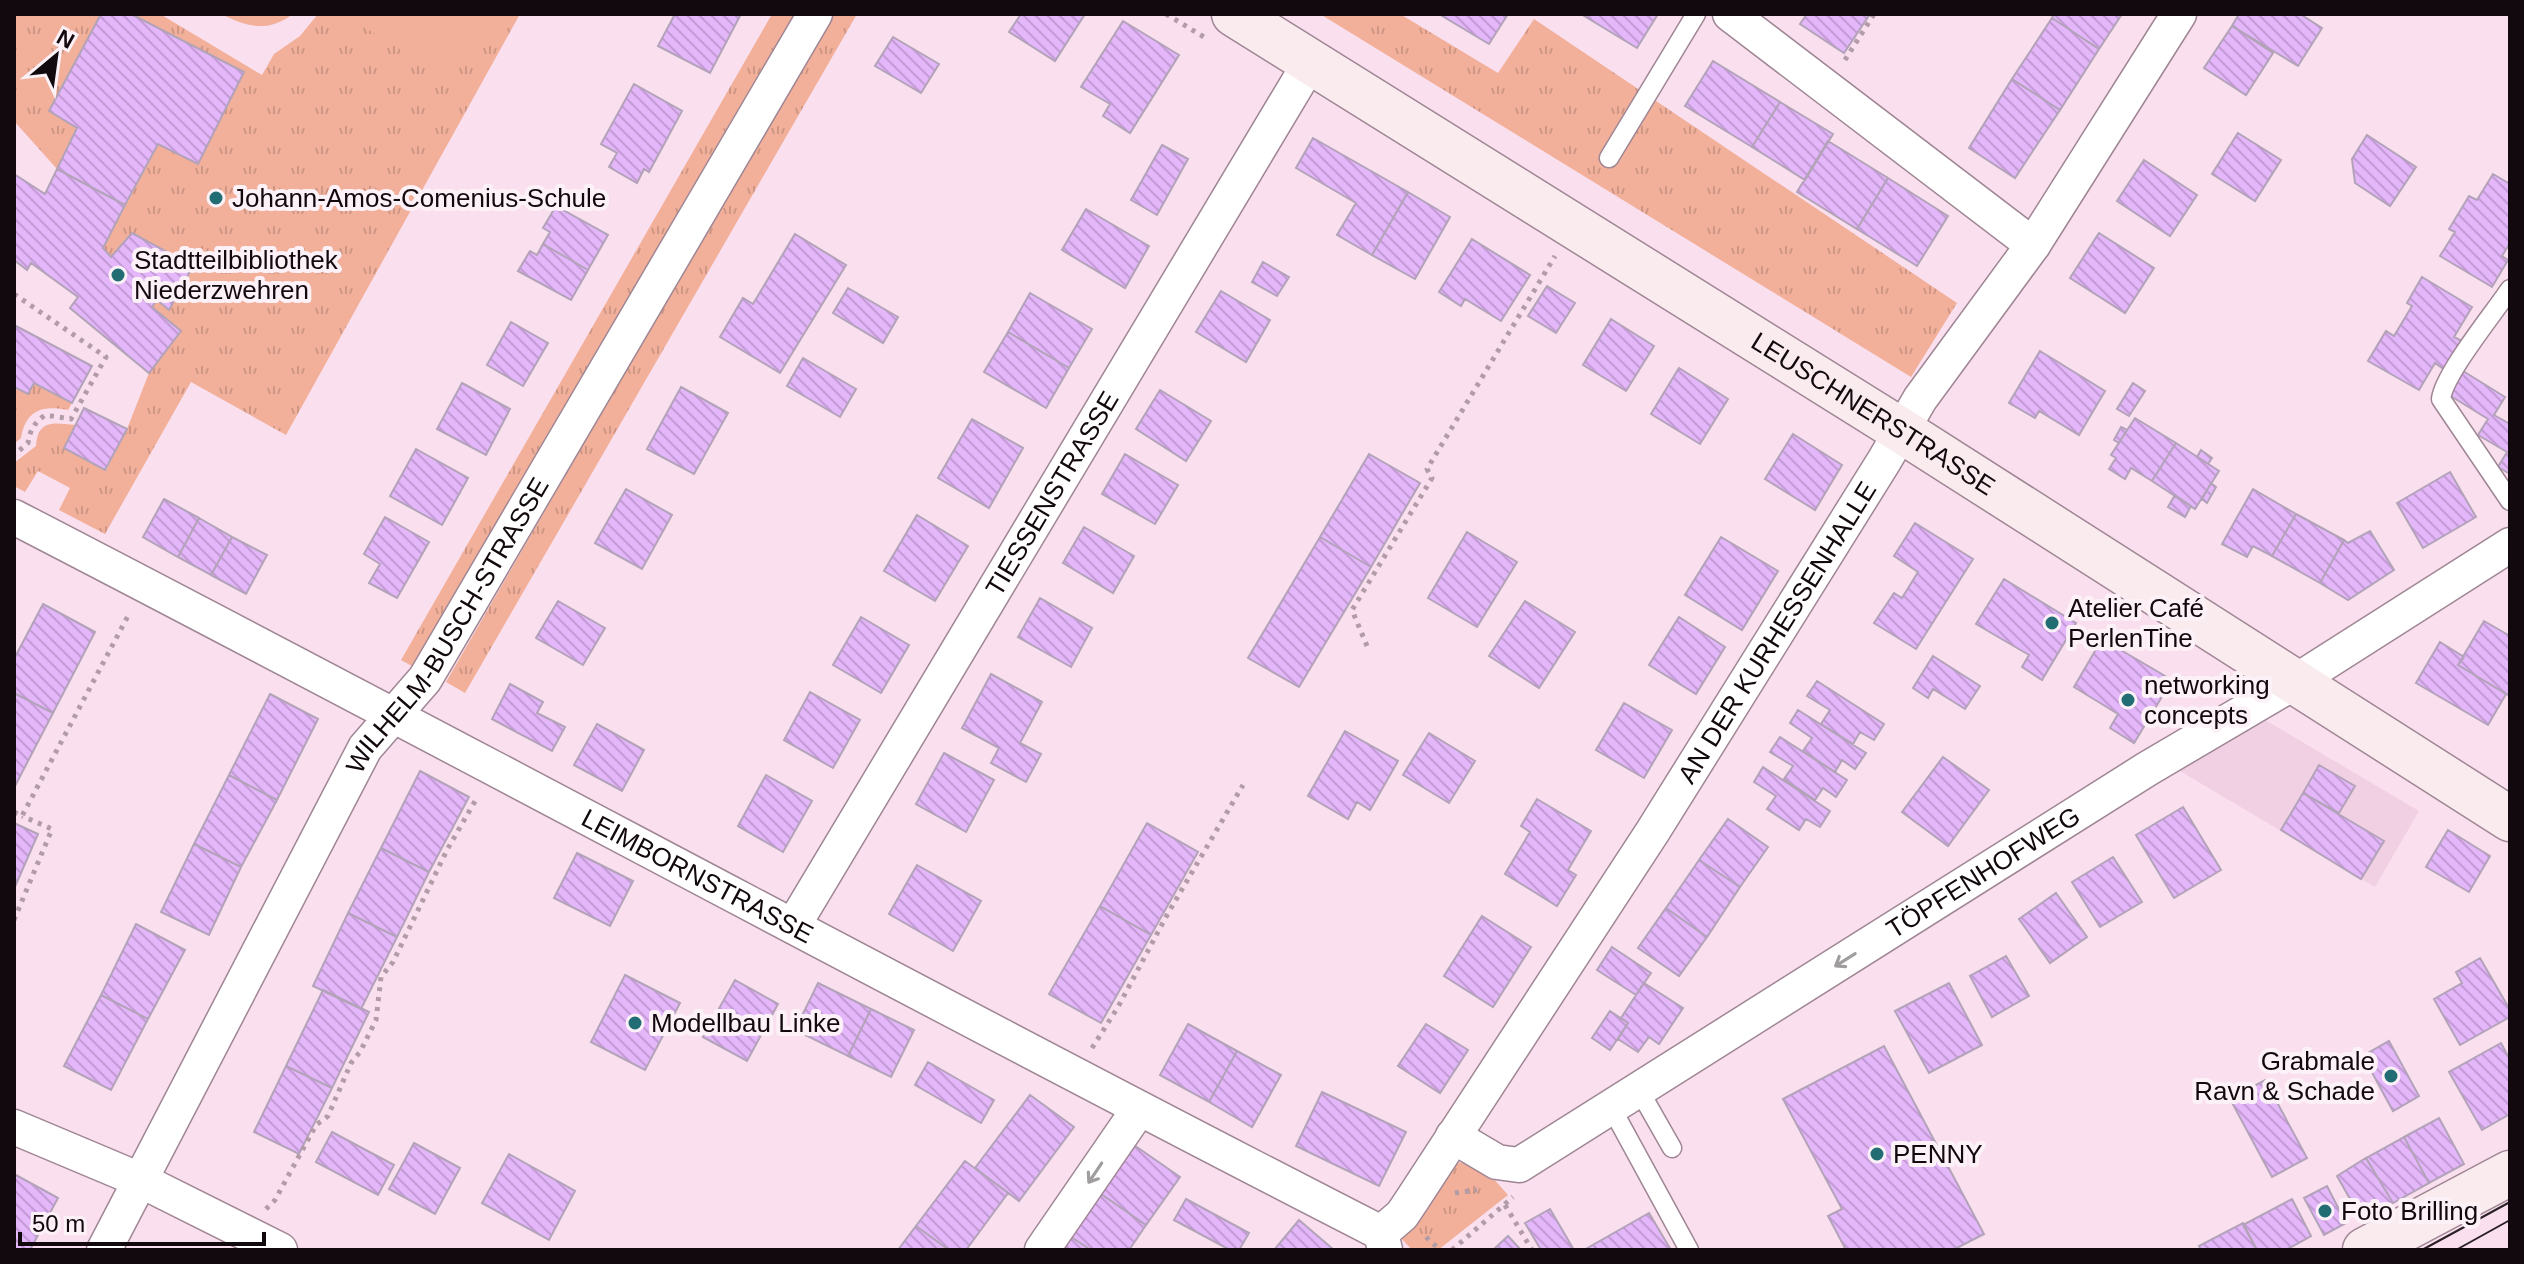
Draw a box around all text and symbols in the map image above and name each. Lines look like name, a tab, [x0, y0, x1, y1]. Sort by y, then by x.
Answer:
north arrow	[16, 16, 96, 96]
text: N	[52, 24, 78, 54]
place label: Johann-Amos-Comenius-Schule	[232, 183, 606, 213]
marker: Johann-Amos-Comenius-Schule	[207, 189, 225, 207]
place label: Stadtteilbibliothek Niederzwehren	[134, 245, 339, 305]
marker: Stadtteilbibliothek Niederzwehren	[109, 266, 127, 284]
street label: LEUSCHNERSTRASSE	[1746, 326, 2001, 501]
street label: TIESSENSTRASSE	[979, 386, 1125, 601]
street label: WILHELM-BUSCH-STRASSE	[340, 472, 555, 778]
street label: AN DER KURHESSENHALLE	[1672, 476, 1882, 789]
place label: Atelier Café PerlenTine	[2068, 593, 2204, 653]
marker: Atelier Café PerlenTine	[2043, 614, 2061, 632]
place label: networking concepts	[2144, 670, 2270, 730]
marker: networking concepts	[2119, 691, 2137, 709]
street label: TÖPFENHOFWEG	[1881, 800, 2085, 944]
street label: LEIMBORNSTRASSE	[577, 803, 818, 949]
one-way arrow	[1834, 951, 1856, 968]
place label: Modellbau Linke	[651, 1008, 840, 1038]
marker: Modellbau Linke	[626, 1014, 644, 1032]
place label: Grabmale Ravn & Schade	[2194, 1046, 2375, 1106]
marker: Grabmale Ravn & Schade	[2382, 1067, 2400, 1085]
place label: PENNY	[1893, 1139, 1983, 1169]
marker: PENNY	[1868, 1145, 1886, 1163]
one-way arrow	[1087, 1162, 1103, 1184]
scale bar	[20, 1196, 264, 1246]
place label: Foto Brilling	[2341, 1196, 2478, 1226]
marker: Foto Brilling	[2316, 1202, 2334, 1220]
text: 50 m	[32, 1210, 85, 1237]

